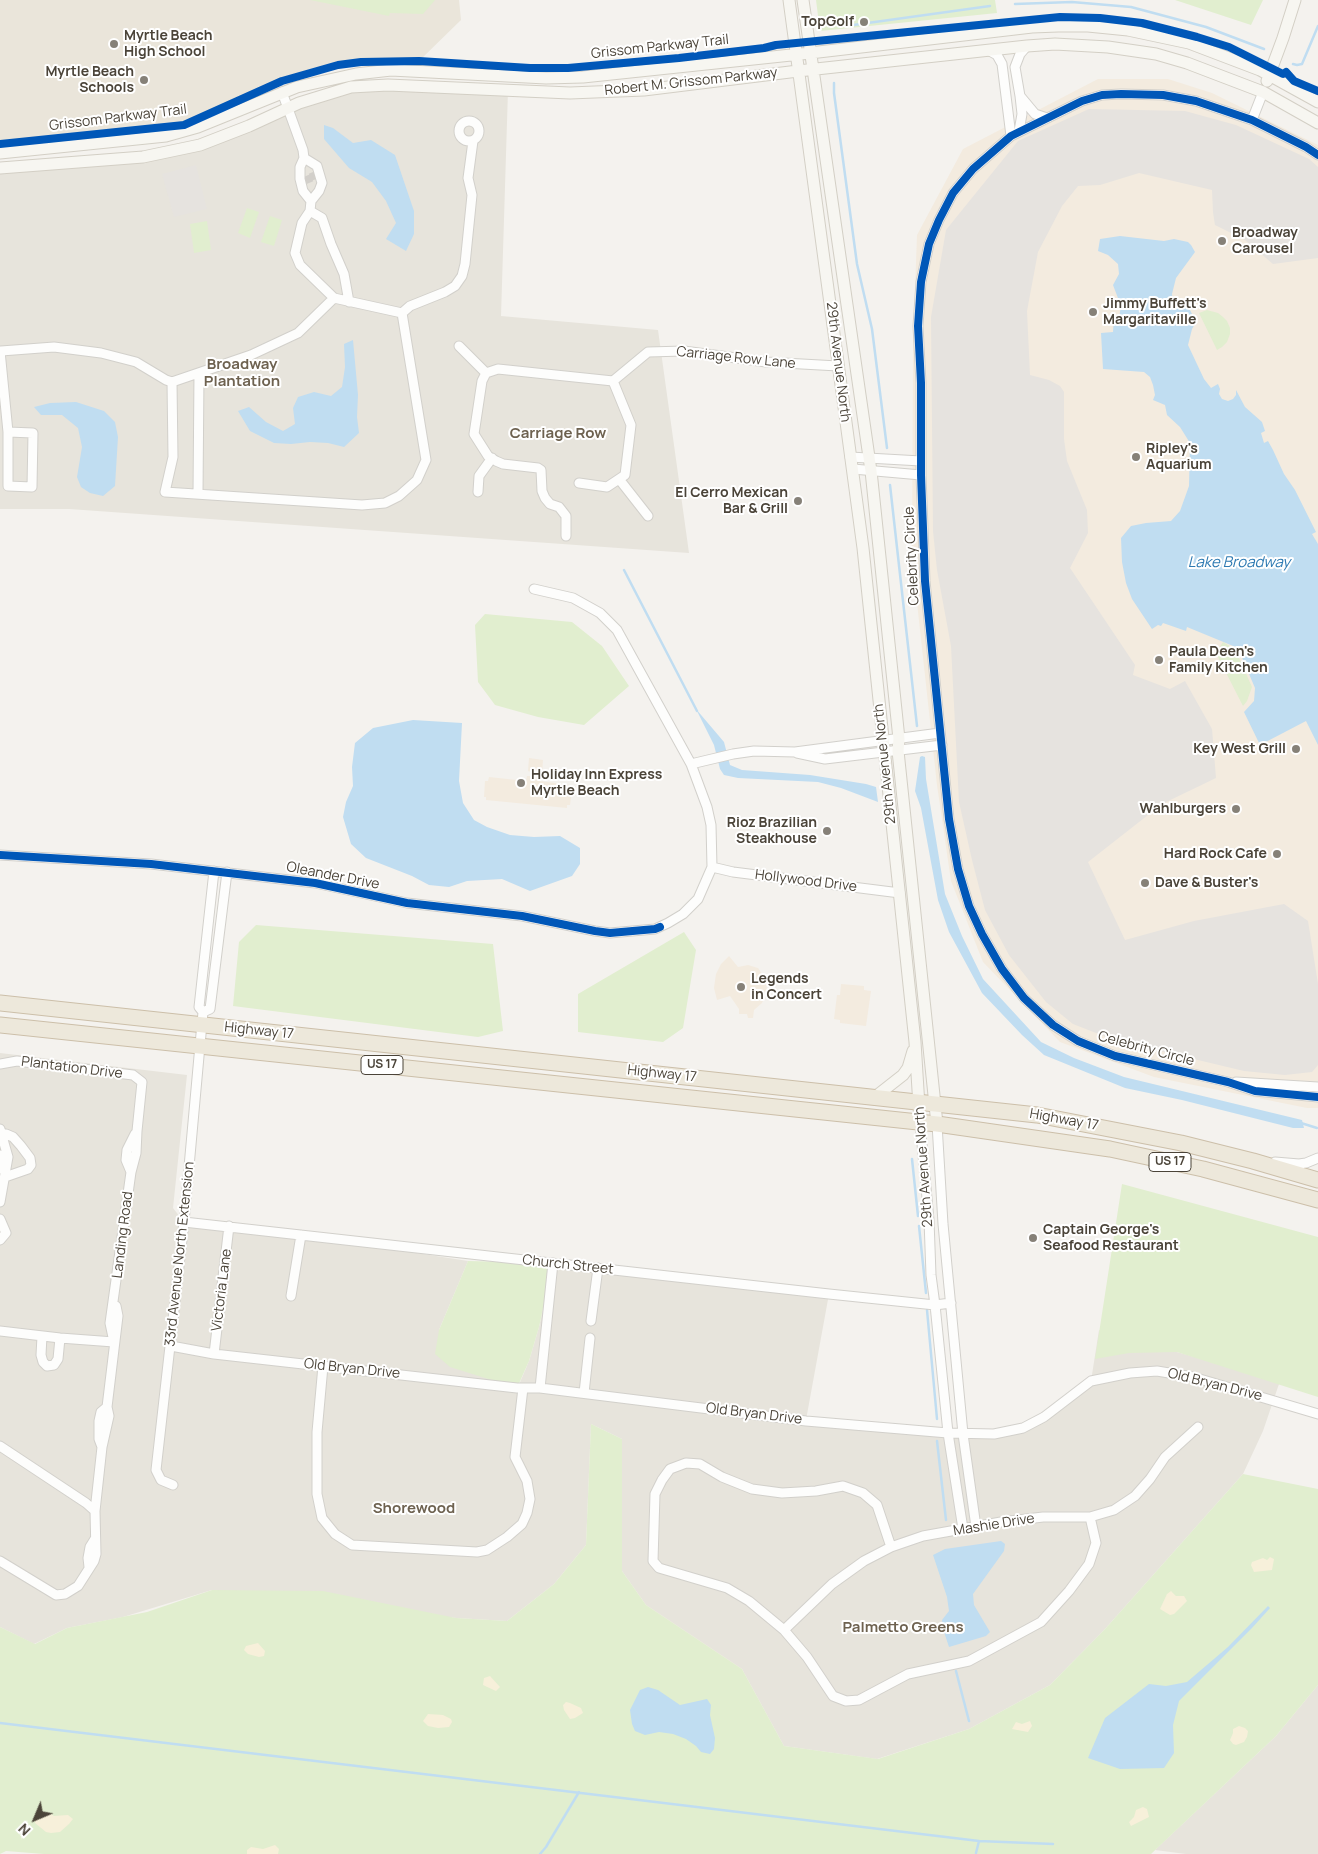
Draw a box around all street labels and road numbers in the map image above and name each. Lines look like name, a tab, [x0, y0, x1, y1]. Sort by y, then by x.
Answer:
street label: Grissom Parkway Trail	[590, 31, 730, 63]
street label: Robert M. Grissom Parkway	[604, 65, 778, 99]
street label: Grissom Parkway Trail	[48, 101, 188, 135]
street label: 29th Avenue North	[822, 301, 854, 423]
street label: Carriage Row Lane	[675, 343, 797, 373]
street label: Celebrity Circle	[901, 506, 923, 606]
street label: 29th Avenue North	[870, 703, 900, 825]
street label: Oleander Drive	[285, 859, 381, 893]
street label: Hollywood Drive	[754, 866, 858, 896]
street label: Highway 17	[223, 1019, 295, 1043]
street label: Celebrity Circle	[1096, 1028, 1196, 1070]
street label: Plantation Drive	[20, 1053, 124, 1083]
road number: US 17	[361, 1056, 403, 1074]
street label: Highway 17	[626, 1062, 698, 1086]
street label: 29th Avenue North	[911, 1106, 937, 1228]
street label: Highway 17	[1028, 1106, 1100, 1134]
road number: US 17	[1149, 1152, 1191, 1172]
street label: 33rd Avenue North Extension	[162, 1161, 198, 1347]
street label: Landing Road	[109, 1191, 137, 1279]
street label: Victoria Lane	[209, 1248, 235, 1332]
street label: Church Street	[522, 1252, 614, 1278]
street label: Old Bryan Drive	[303, 1356, 401, 1382]
street label: Old Bryan Drive	[1166, 1365, 1264, 1405]
street label: Old Bryan Drive	[705, 1400, 803, 1428]
street label: Mashie Drive	[952, 1510, 1036, 1540]

